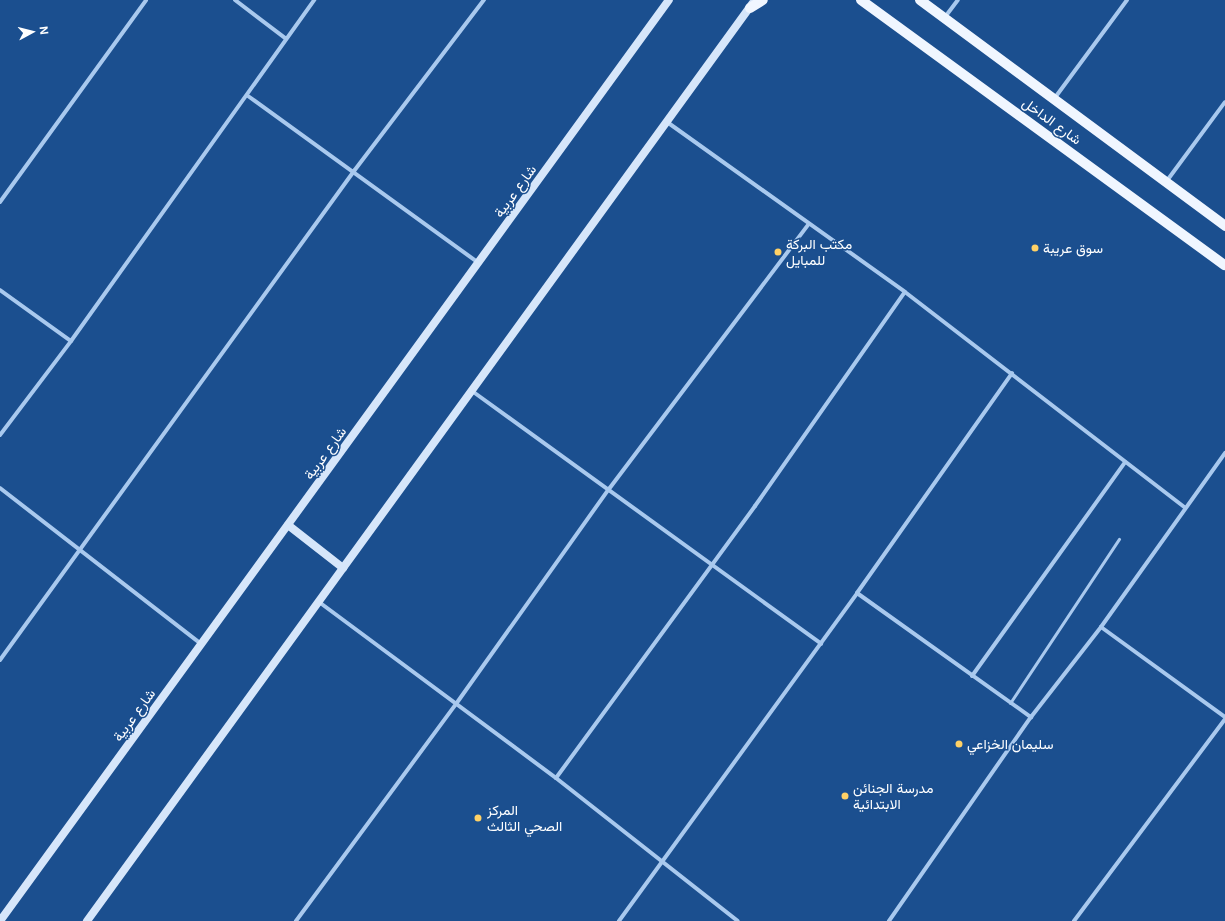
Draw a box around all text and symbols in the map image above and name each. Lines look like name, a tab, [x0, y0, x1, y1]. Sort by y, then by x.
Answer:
north arrow	[12, 12, 52, 52]
text: N	[36, 26, 51, 36]
street label: شارع الداخل	[1019, 94, 1085, 148]
street label: شارع عربية	[490, 161, 540, 221]
place label: مكتب البركة للمبايل	[786, 236, 852, 268]
place label: سوق عريبة	[1043, 240, 1103, 256]
marker: سوق عريبة	[1030, 243, 1040, 253]
marker: مكتب البركة للمبايل	[773, 247, 783, 257]
street label: شارع عربية	[300, 423, 350, 483]
street label: شارع عربية	[109, 685, 159, 745]
place label: سليمان الخزاعي	[967, 736, 1054, 752]
marker: سليمان الخزاعي	[954, 739, 964, 749]
place label: مدرسة الجنائن الابتدائية	[853, 780, 933, 812]
marker: مدرسة الجنائن الابتدائية	[840, 791, 850, 801]
place label: المركز الصحي الثالث	[487, 802, 562, 834]
marker: المركز الصحي الثالث	[472, 812, 484, 824]

